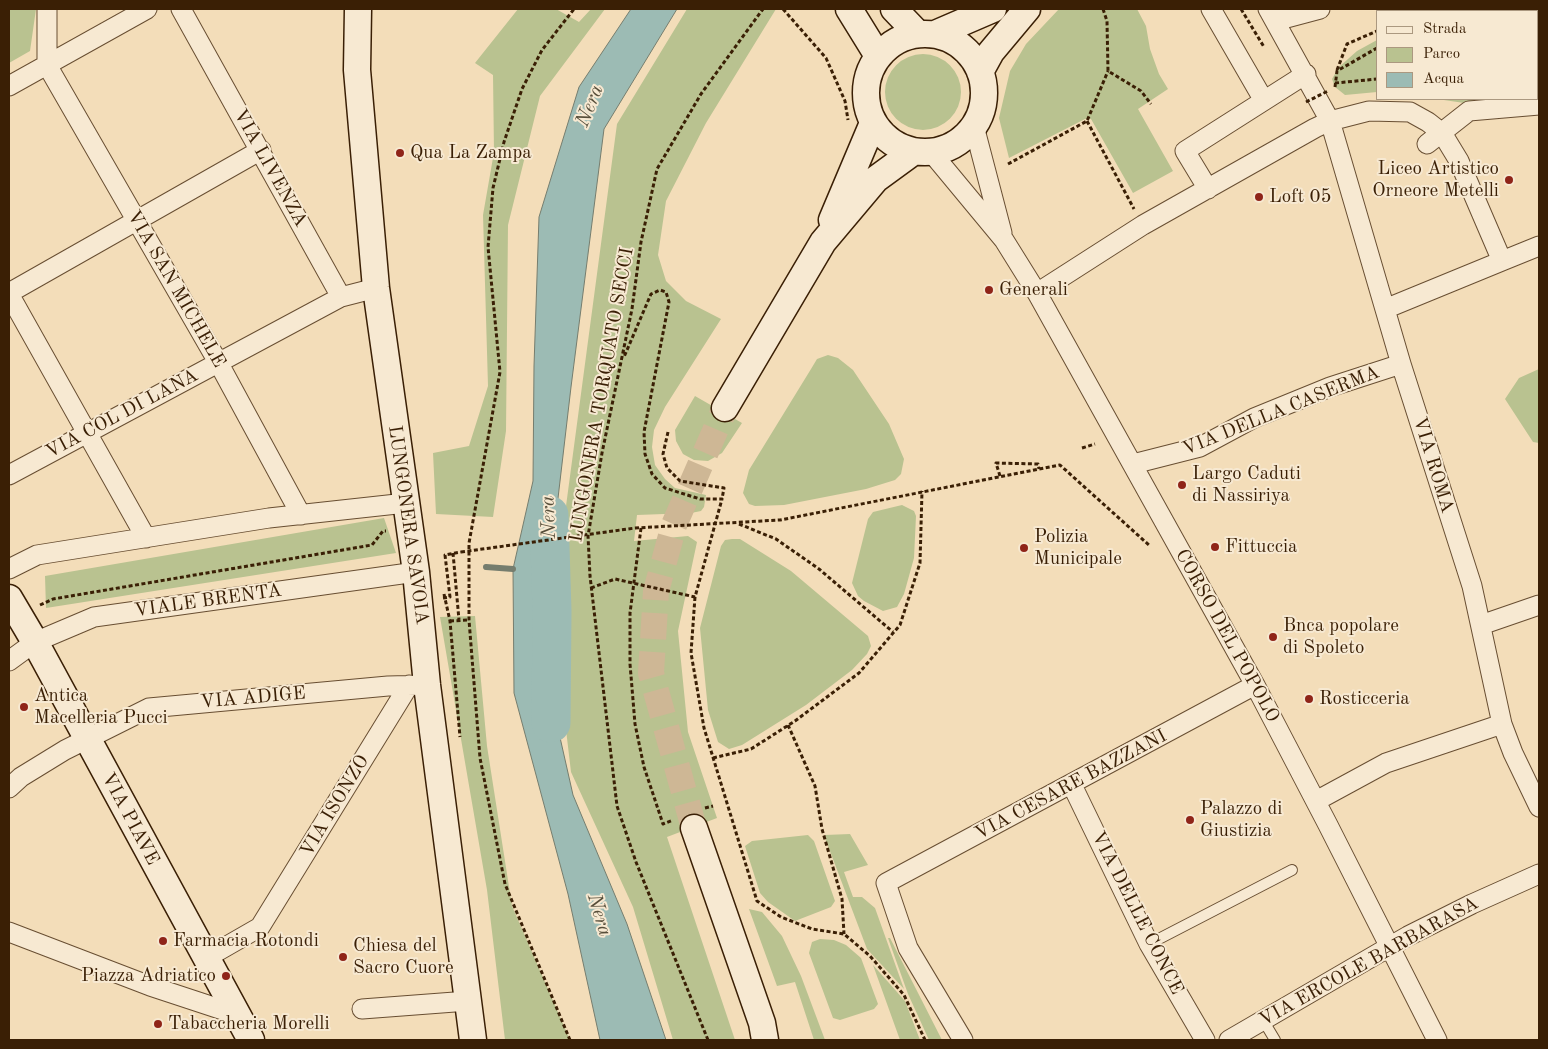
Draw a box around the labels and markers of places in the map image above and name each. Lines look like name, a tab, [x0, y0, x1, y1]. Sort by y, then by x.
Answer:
place label: Qua La Zampa	[410, 142, 532, 164]
marker: Qua La Zampa	[394, 147, 406, 159]
place label: Liceo Artistico Orneore Metelli	[1372, 158, 1499, 202]
marker: Liceo Artistico Orneore Metelli	[1503, 174, 1515, 186]
place label: Loft 05	[1269, 186, 1331, 208]
marker: Loft 05	[1253, 191, 1265, 203]
place label: Generali	[999, 279, 1068, 301]
marker: Generali	[983, 284, 995, 296]
place label: Largo Caduti di Nassiriya	[1192, 463, 1301, 507]
marker: Largo Caduti di Nassiriya	[1176, 479, 1188, 491]
place label: Polizia Municipale	[1034, 526, 1122, 570]
place label: Fittuccia	[1225, 536, 1298, 558]
marker: Fittuccia	[1209, 541, 1221, 553]
marker: Polizia Municipale	[1018, 542, 1030, 554]
place label: Bnca popolare di Spoleto	[1283, 615, 1399, 659]
marker: Bnca popolare di Spoleto	[1267, 631, 1279, 643]
place label: Antica Macelleria Pucci	[34, 685, 168, 729]
place label: Rosticceria	[1319, 688, 1410, 710]
marker: Rosticceria	[1303, 693, 1315, 705]
marker: Antica Macelleria Pucci	[18, 701, 30, 713]
place label: Palazzo di Giustizia	[1200, 798, 1282, 842]
marker: Palazzo di Giustizia	[1184, 814, 1196, 826]
place label: Farmacia Rotondi	[173, 930, 319, 952]
marker: Farmacia Rotondi	[157, 935, 169, 947]
place label: Chiesa del Sacro Cuore	[353, 935, 454, 979]
marker: Chiesa del Sacro Cuore	[337, 951, 349, 963]
place label: Piazza Adriatico	[81, 965, 216, 987]
marker: Piazza Adriatico	[220, 970, 232, 982]
place label: Tabaccheria Morelli	[168, 1013, 330, 1035]
marker: Tabaccheria Morelli	[152, 1018, 164, 1030]

